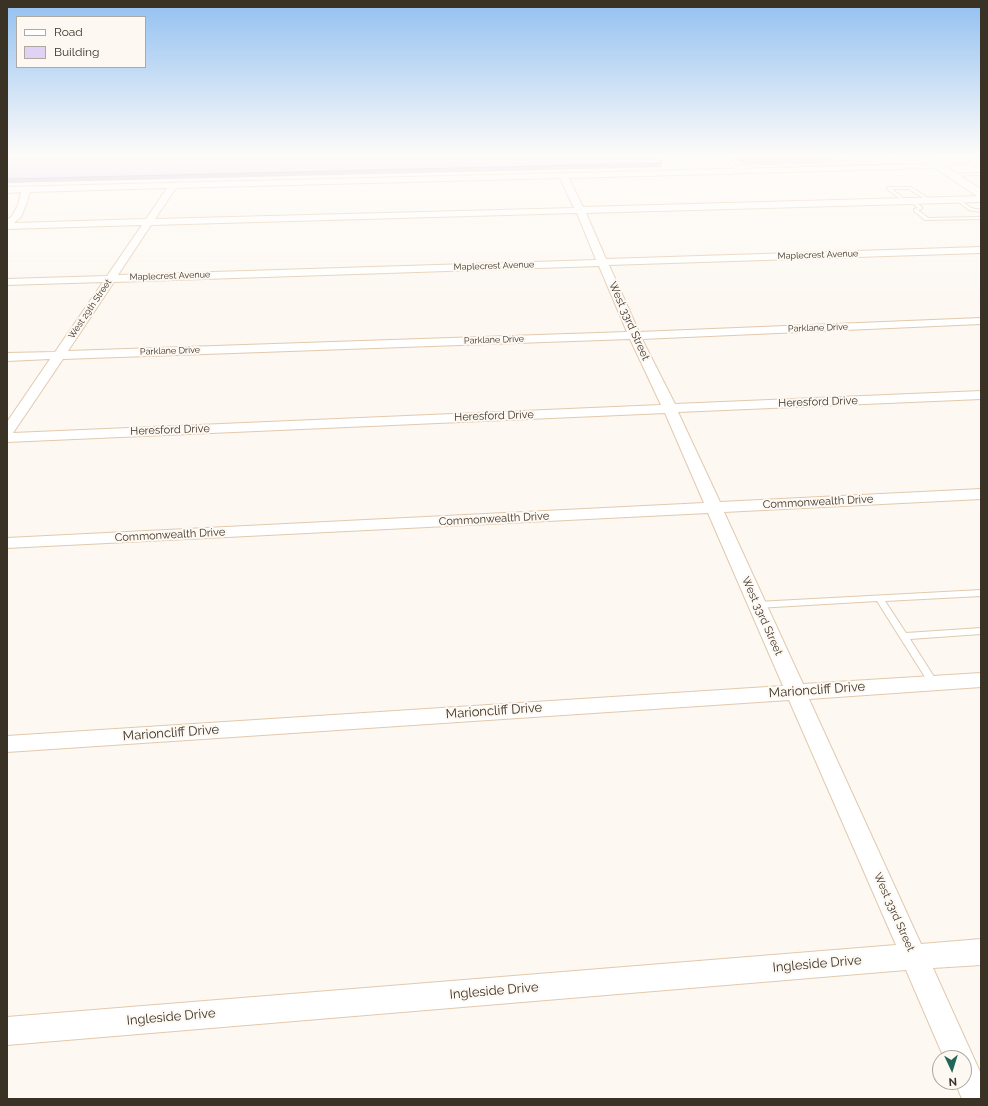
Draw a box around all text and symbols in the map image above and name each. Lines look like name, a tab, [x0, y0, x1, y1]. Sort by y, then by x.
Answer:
legend	[16, 16, 146, 68]
text: Road	[54, 25, 83, 39]
text: Building	[54, 45, 100, 59]
street label: Maplecrest Avenue	[778, 248, 858, 262]
street label: Maplecrest Avenue	[454, 259, 534, 273]
street label: Maplecrest Avenue	[130, 269, 210, 283]
street label: West 29th Street	[66, 277, 114, 341]
street label: West 33rd Street	[606, 280, 652, 362]
street label: Parklane Drive	[788, 322, 848, 334]
street label: Parklane Drive	[464, 334, 524, 346]
street label: Parklane Drive	[140, 345, 200, 357]
street label: Heresford Drive	[778, 394, 858, 410]
street label: Heresford Drive	[454, 408, 534, 424]
street label: Heresford Drive	[130, 422, 210, 438]
street label: Commonwealth Drive	[762, 493, 874, 511]
street label: Commonwealth Drive	[438, 510, 550, 528]
street label: Commonwealth Drive	[114, 526, 226, 544]
street label: West 33rd Street	[739, 575, 785, 657]
street label: Marioncliff Drive	[768, 679, 866, 701]
street label: Marioncliff Drive	[445, 700, 543, 722]
street label: Marioncliff Drive	[122, 722, 220, 744]
street label: West 33rd Street	[871, 871, 917, 953]
street label: Ingleside Drive	[772, 952, 862, 976]
street label: Ingleside Drive	[449, 979, 539, 1003]
street label: Ingleside Drive	[126, 1005, 216, 1029]
north arrow	[932, 1050, 972, 1090]
text: N	[948, 1075, 957, 1088]

